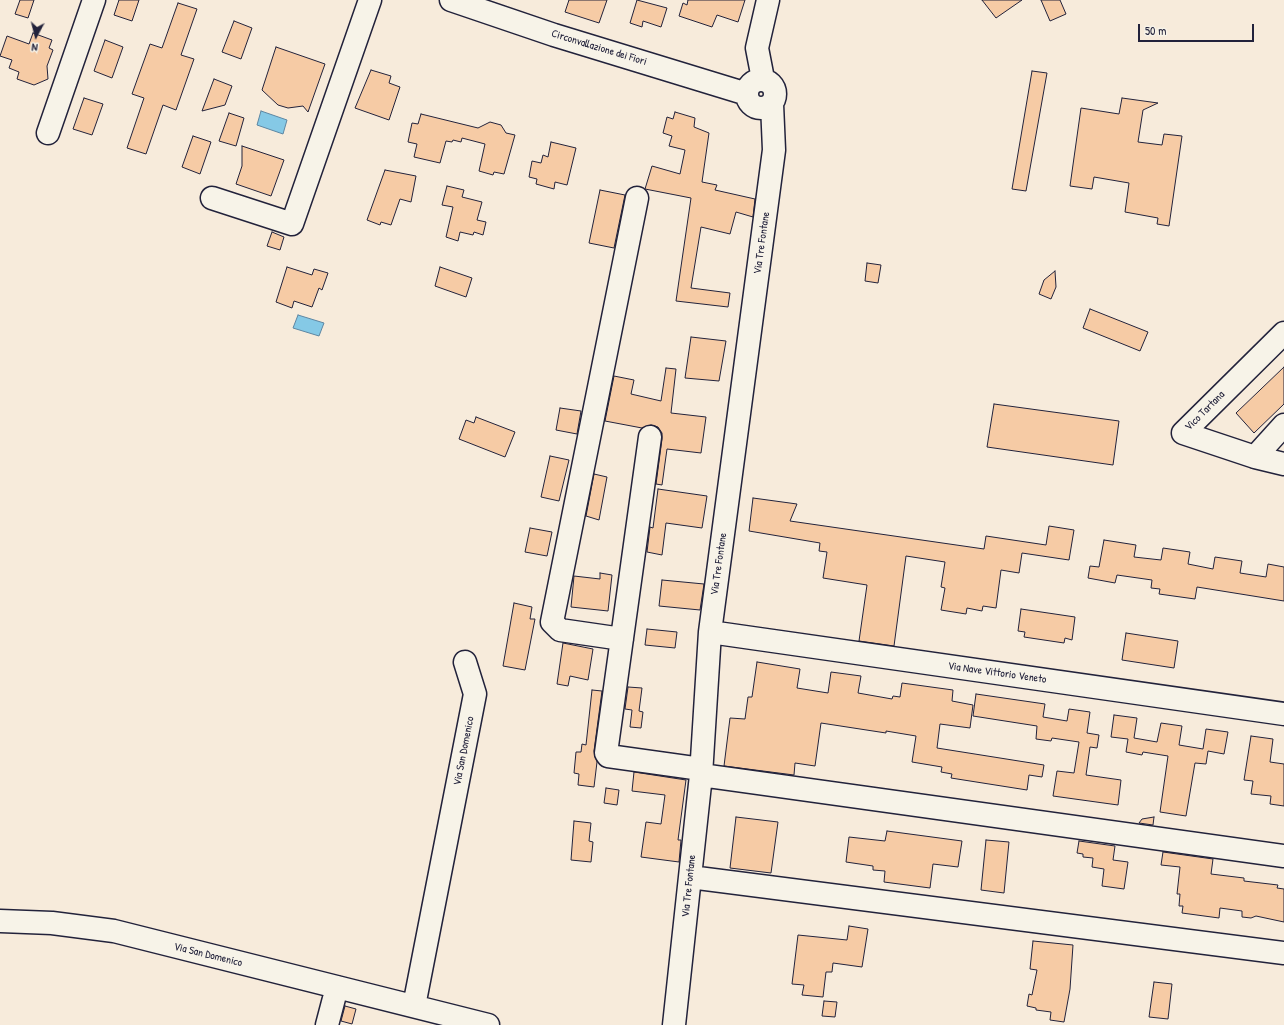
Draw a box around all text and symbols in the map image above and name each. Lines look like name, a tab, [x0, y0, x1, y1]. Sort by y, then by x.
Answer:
north arrow	[16, 16, 56, 56]
scale bar	[1140, 16, 1256, 42]
text: 50 m	[1145, 22, 1166, 39]
street label: Circonvallazione dei Fiori	[550, 27, 648, 69]
text: N	[31, 41, 38, 55]
street label: Via Tre Fontane	[751, 211, 773, 275]
street label: Vico Tartana	[1182, 388, 1228, 434]
street label: Via Tre Fontane	[708, 532, 730, 596]
street label: Via Nave Vittorio Veneto	[947, 660, 1047, 686]
street label: Via San Domenico	[451, 715, 477, 787]
street label: Via Tre Fontane	[679, 854, 699, 918]
street label: Via San Domenico	[172, 940, 244, 970]

